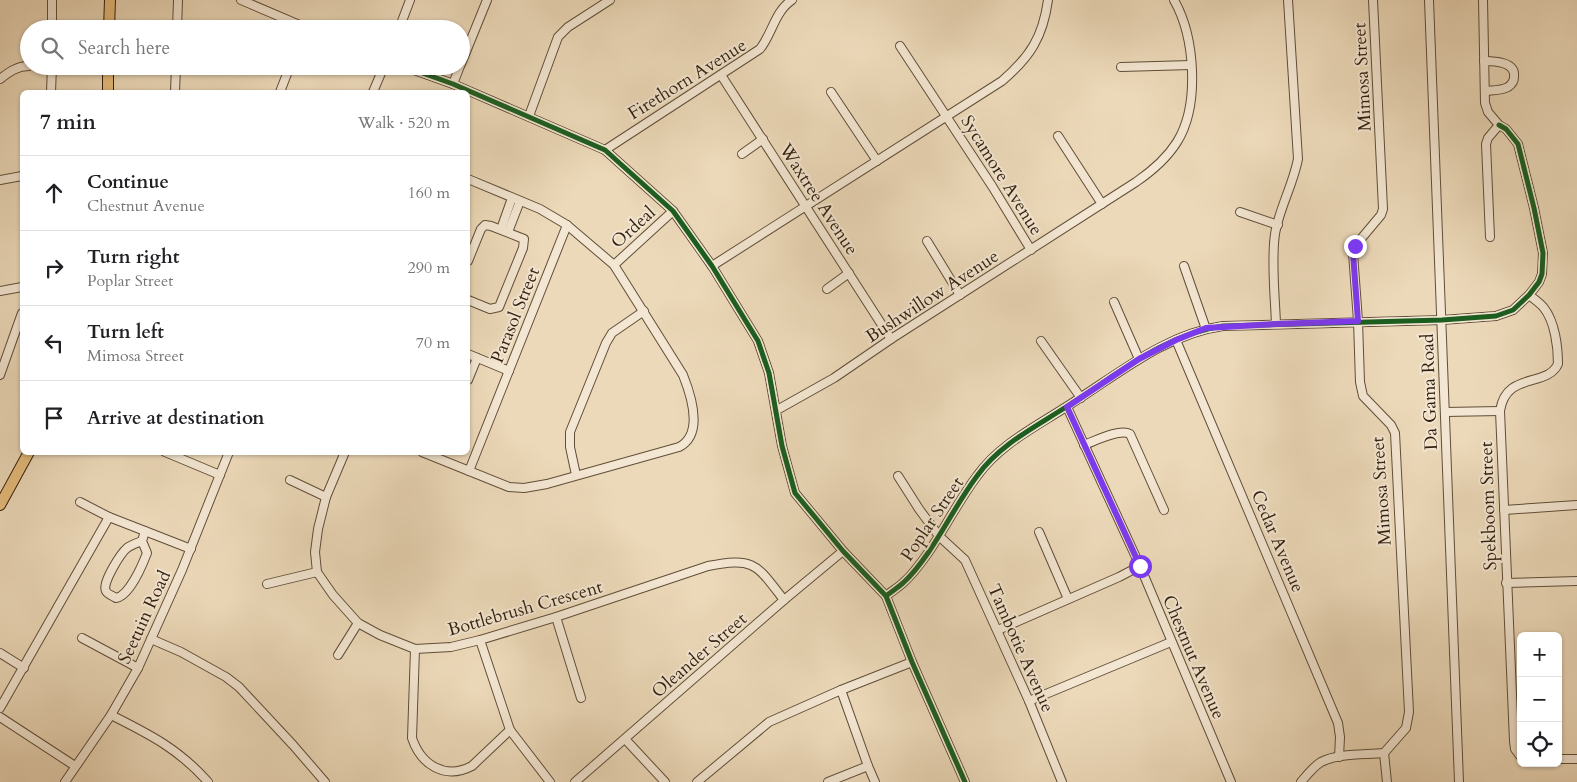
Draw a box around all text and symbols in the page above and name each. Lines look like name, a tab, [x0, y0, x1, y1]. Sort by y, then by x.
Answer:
search box	[20, 20, 470, 75]
street label: Mimosa Street	[1347, 22, 1378, 132]
street label: Firethorn Avenue	[623, 33, 751, 126]
icon: search	[38, 34, 66, 62]
text: Search here	[78, 35, 170, 61]
text: 7 min	[40, 108, 96, 137]
street label: Sycamore Avenue	[955, 110, 1049, 240]
text: Walk · 520 m	[358, 112, 450, 134]
street label: Waxtree Avenue	[773, 138, 864, 260]
text: Continue	[87, 169, 169, 195]
icon: ahead	[40, 179, 68, 207]
text: 160 m	[408, 182, 450, 204]
text: Chestnut Avenue	[87, 195, 205, 217]
street label: Ordeal	[606, 200, 661, 254]
route end	[1344, 235, 1367, 258]
text: Turn right	[87, 244, 179, 270]
street label: Bushwillow Avenue	[861, 244, 1004, 349]
icon: right	[40, 254, 68, 282]
text: 290 m	[408, 257, 450, 279]
street label: Parasol Street	[485, 263, 546, 367]
text: Poplar Street	[87, 270, 173, 292]
text: Turn left	[87, 319, 164, 345]
icon: left	[40, 329, 68, 357]
text: 70 m	[416, 332, 450, 354]
street label: Da Gama Road	[1415, 333, 1444, 451]
text: Mimosa Street	[87, 345, 184, 367]
icon: arrive	[40, 404, 68, 432]
text: Arrive at destination	[87, 405, 264, 431]
street label: Mimosa Street	[1365, 435, 1398, 546]
street label: Spekboom Street	[1474, 441, 1503, 571]
street label: Poplar Street	[895, 472, 970, 566]
street label: Cedar Avenue	[1245, 486, 1310, 596]
route start	[1129, 555, 1152, 578]
street label: Seetuin Road	[112, 566, 177, 668]
street label: Bottlebrush Crescent	[445, 574, 606, 643]
street label: Tambotie Avenue	[981, 580, 1060, 716]
street label: Chestnut Avenue	[1156, 591, 1231, 723]
street label: Oleander Street	[646, 607, 753, 704]
map controls	[1517, 632, 1562, 767]
button: +	[1517, 632, 1562, 677]
button: −	[1517, 677, 1562, 722]
button: locate	[1517, 722, 1562, 767]

